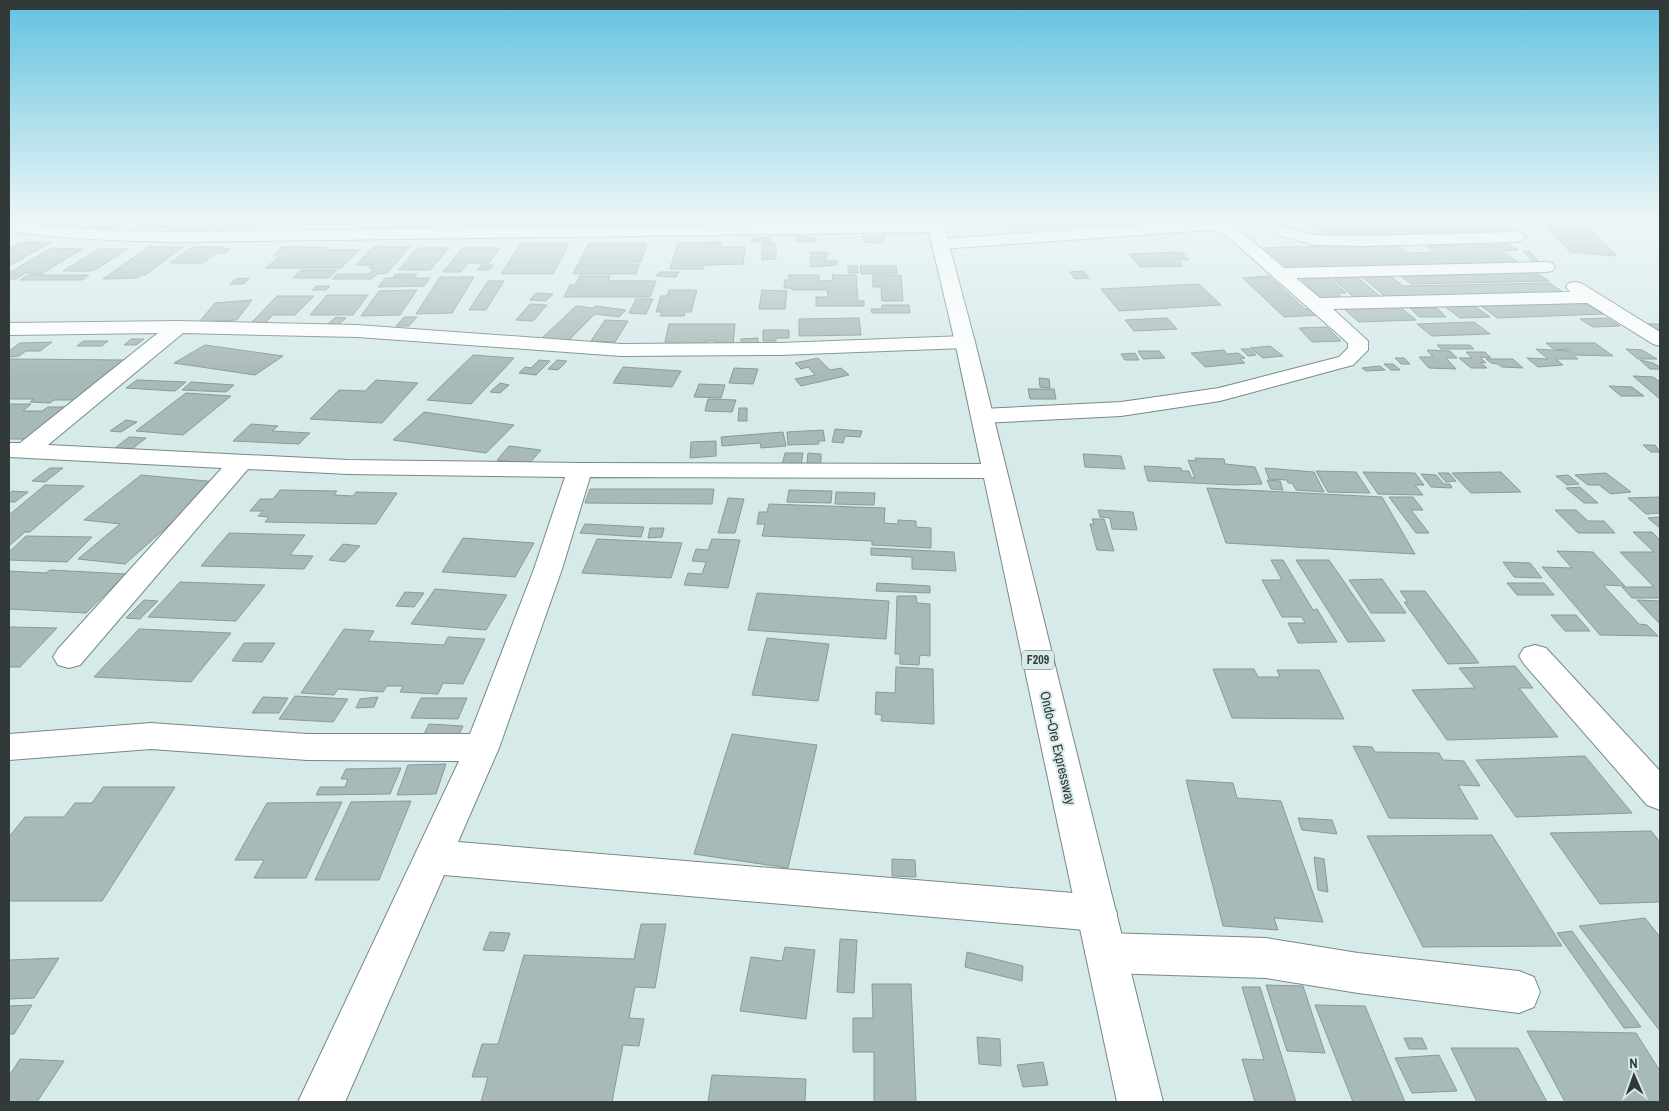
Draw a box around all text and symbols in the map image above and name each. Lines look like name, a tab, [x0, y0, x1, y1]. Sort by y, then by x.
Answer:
road number: F209	[1022, 650, 1054, 670]
street label: Ondo-Ore Expressway	[1036, 689, 1080, 807]
north arrow	[1609, 1051, 1659, 1101]
text: N	[1629, 1054, 1638, 1072]

